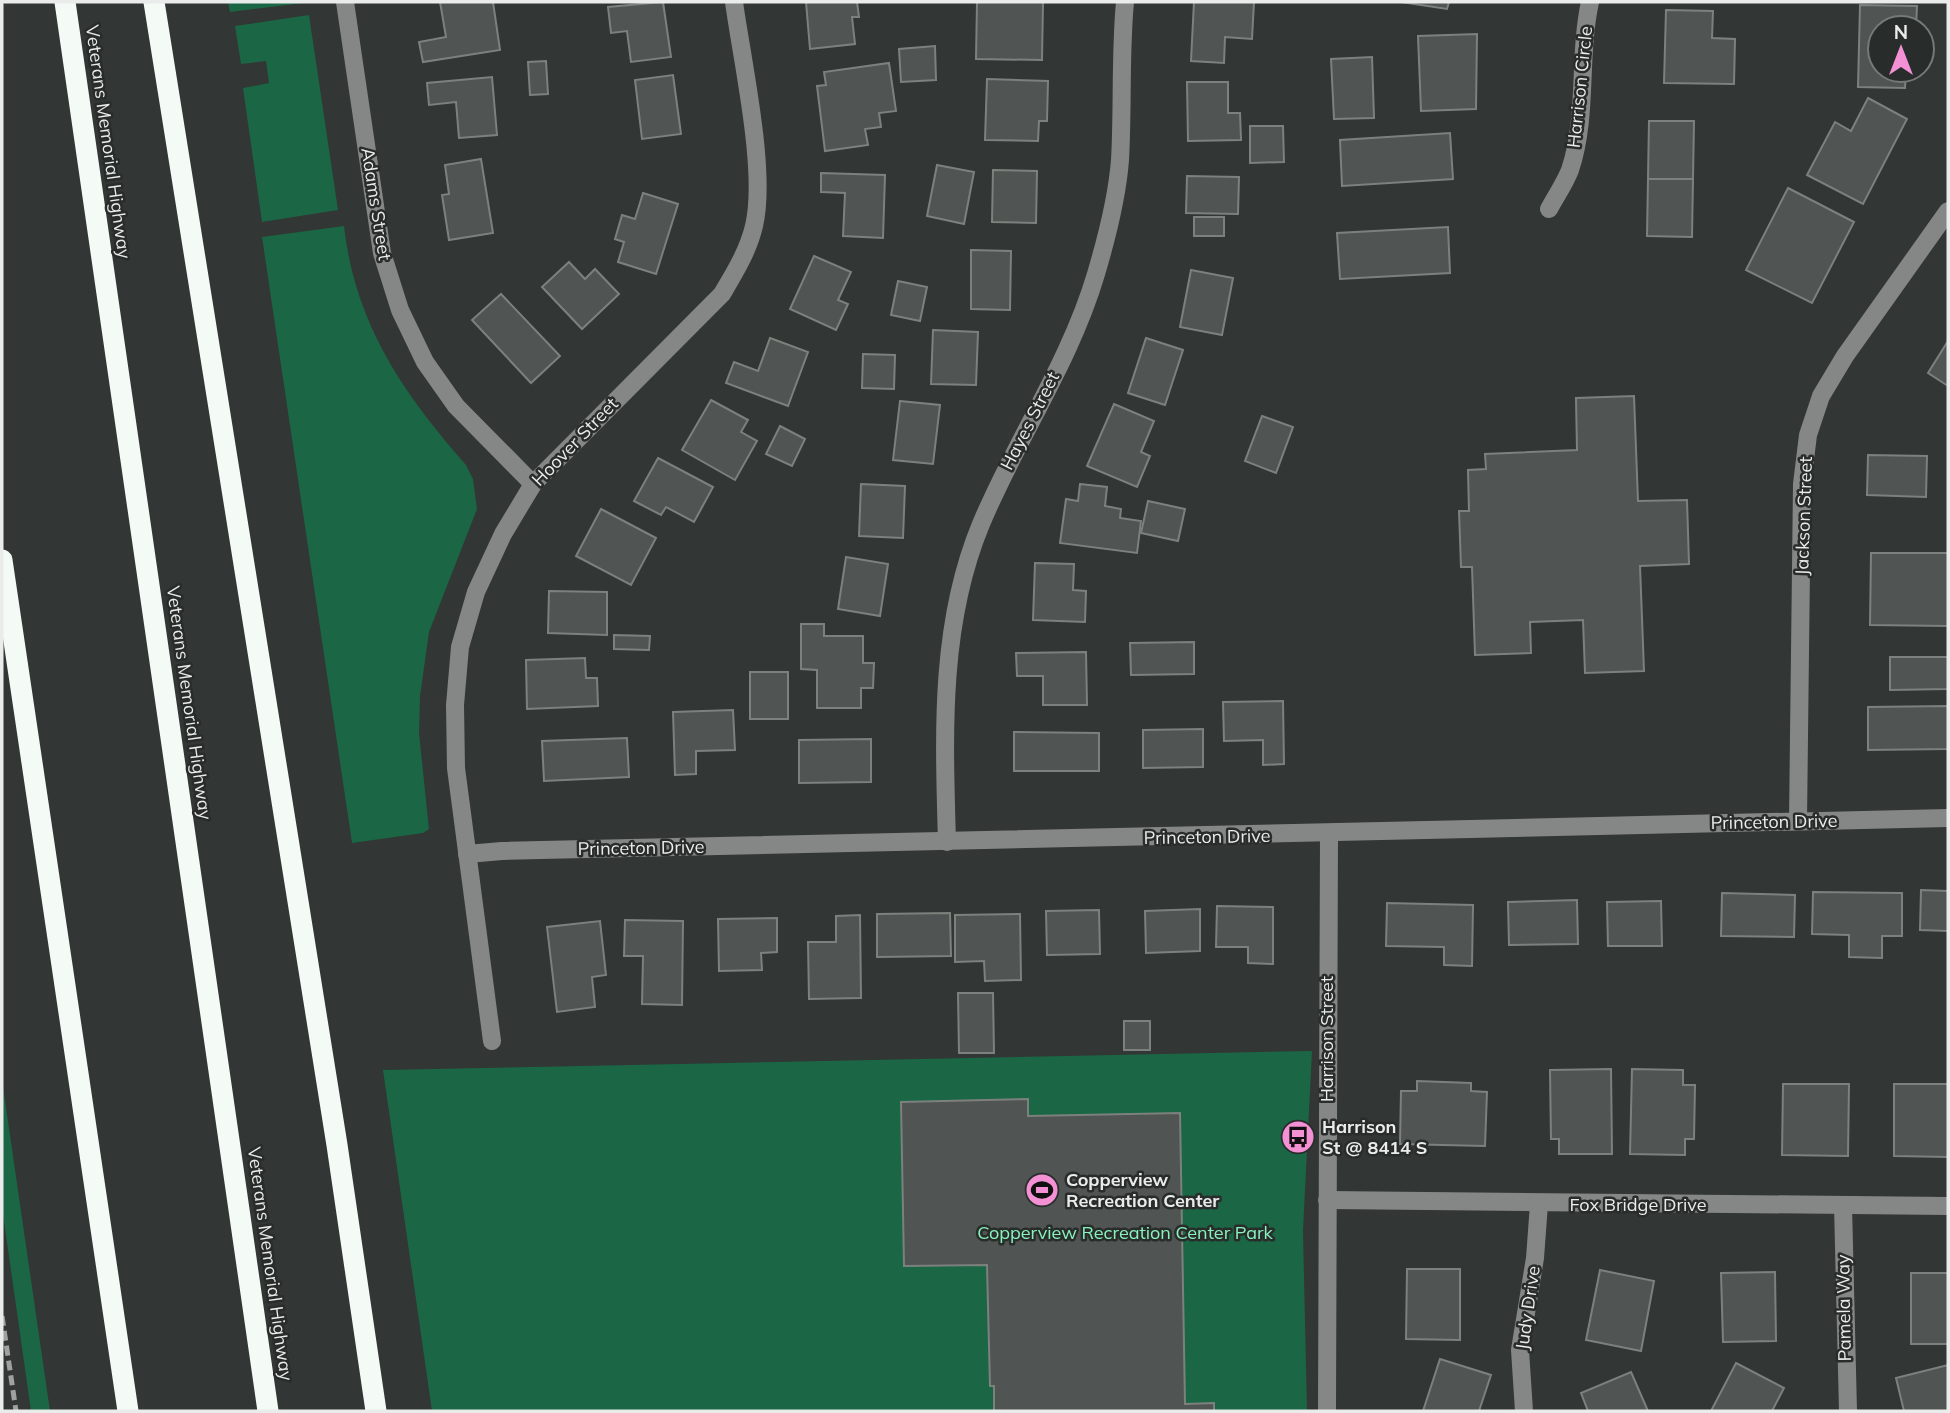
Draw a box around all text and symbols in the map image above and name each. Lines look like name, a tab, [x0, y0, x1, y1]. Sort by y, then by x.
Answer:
north arrow	[1866, 14, 1936, 84]
text: N	[1894, 20, 1908, 44]
street label: Veterans Memorial Highway	[81, 24, 136, 261]
street label: Harrison Circle	[1562, 25, 1597, 149]
street label: Adams Street	[356, 146, 397, 262]
street label: Hayes Street	[995, 368, 1064, 474]
street label: Hoover Street	[527, 393, 623, 491]
street label: Jackson Street	[1790, 456, 1817, 576]
street label: Veterans Memorial Highway	[162, 585, 217, 822]
street label: Princeton Drive	[1710, 809, 1838, 834]
street label: Princeton Drive	[1143, 824, 1271, 849]
street label: Princeton Drive	[577, 835, 705, 860]
street label: Harrison Street	[1315, 976, 1338, 1102]
place label: Harrison St @ 8414 S	[1322, 1115, 1427, 1159]
bus stop icon: Harrison St @ 8414 S	[1279, 1118, 1317, 1156]
street label: Veterans Memorial Highway	[243, 1146, 298, 1383]
place label: Copperview Recreation Center	[1066, 1168, 1220, 1212]
sports icon: Copperview Recreation Center	[1023, 1171, 1061, 1209]
street label: Fox Bridge Drive	[1570, 1193, 1706, 1216]
park label: Copperview Recreation Center Park	[977, 1221, 1273, 1244]
street label: Pamela Way	[1831, 1254, 1856, 1362]
street label: Judy Drive	[1510, 1264, 1545, 1352]

